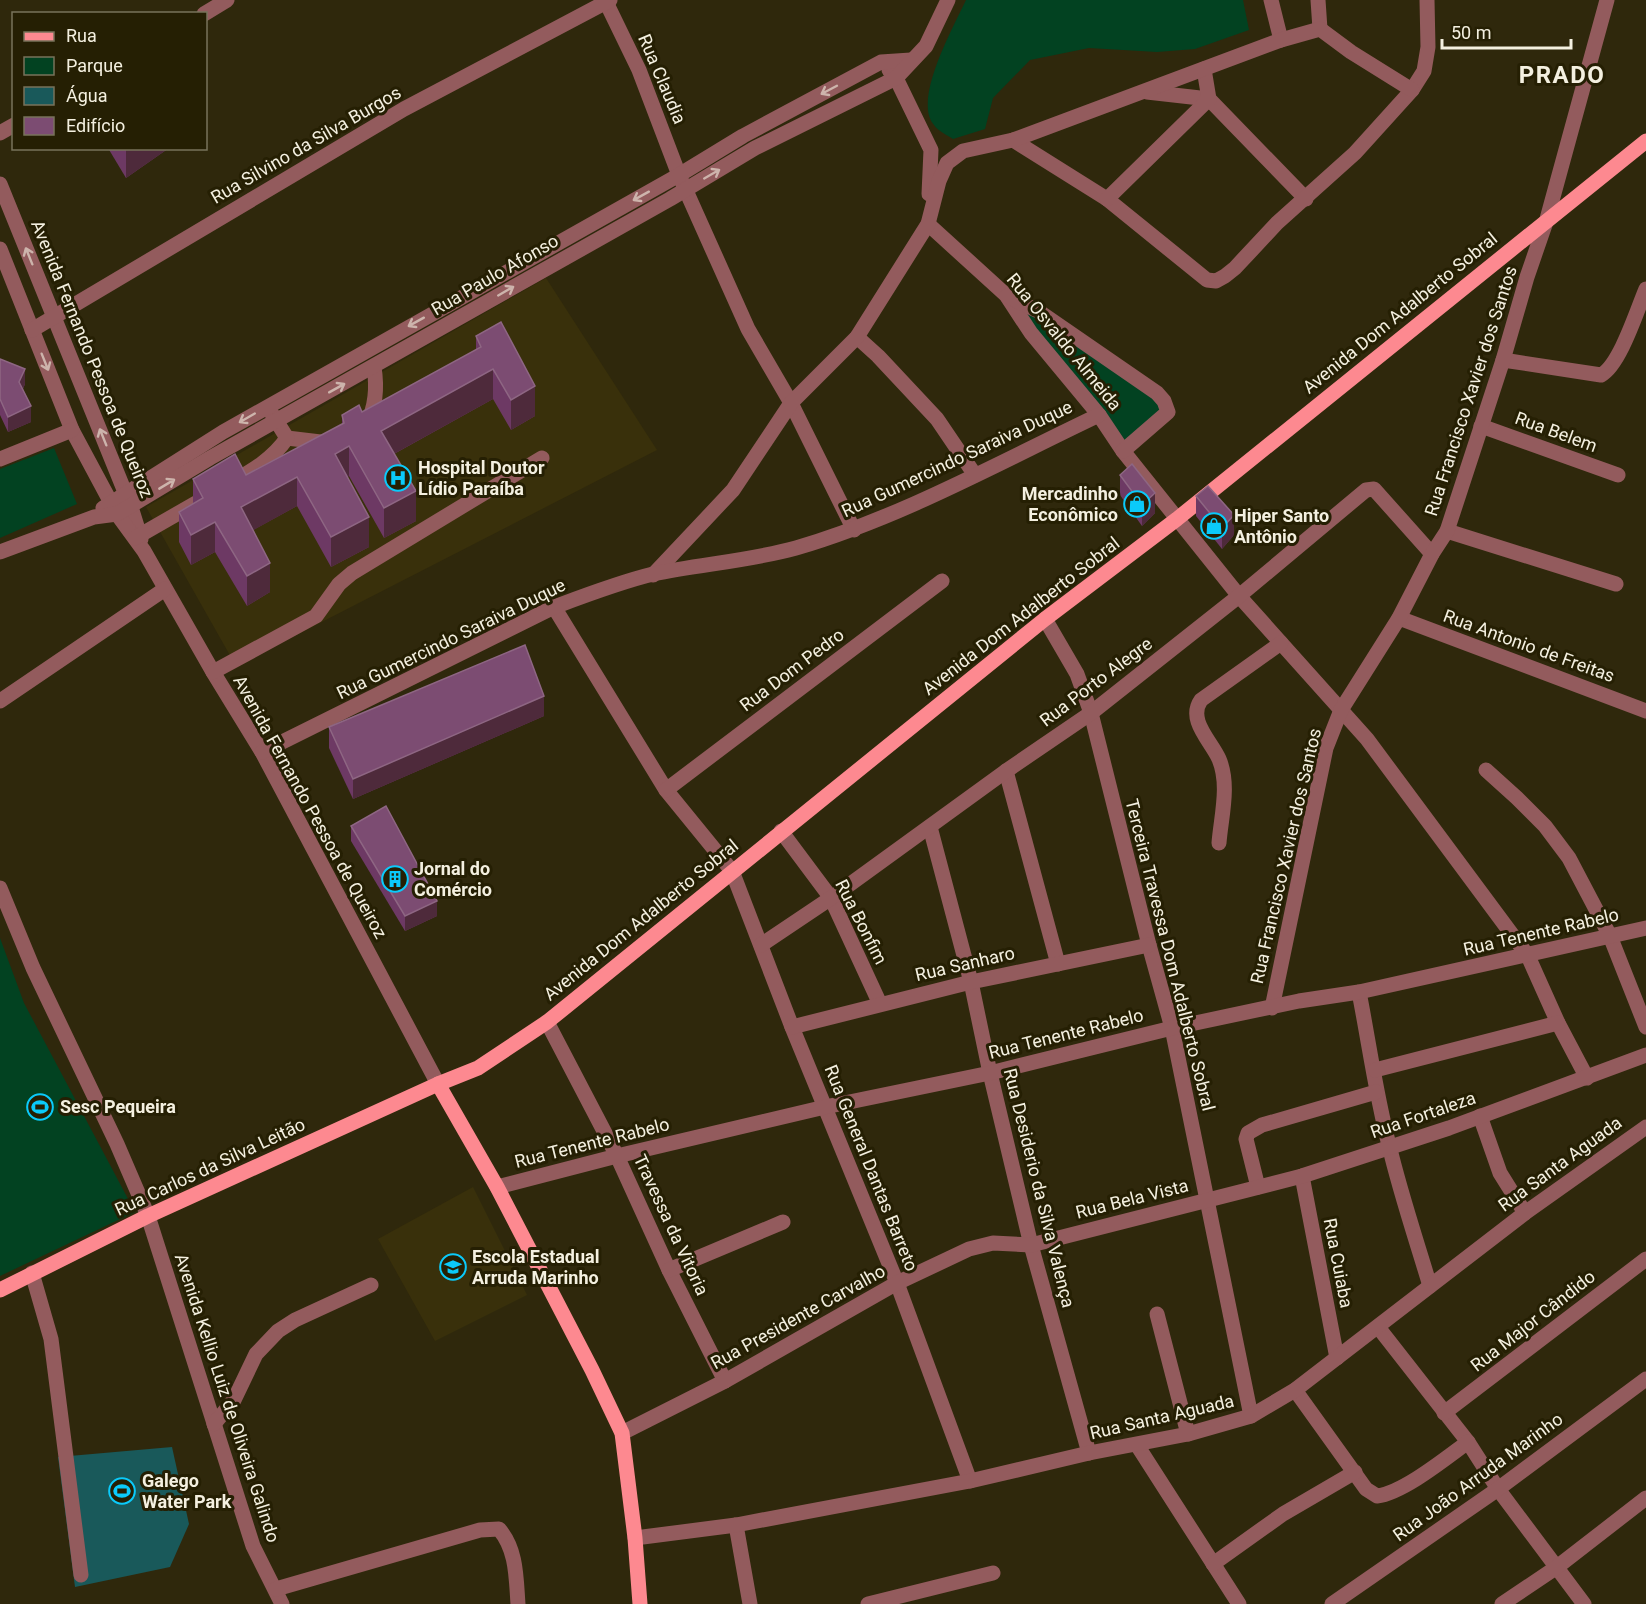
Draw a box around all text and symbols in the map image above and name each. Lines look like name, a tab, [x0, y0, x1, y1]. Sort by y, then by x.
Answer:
legend	[12, 12, 207, 150]
scale bar	[1442, 12, 1571, 50]
text: 50 m	[1451, 22, 1491, 43]
text: Rua	[66, 25, 97, 46]
street label: Rua Claudia	[634, 31, 691, 127]
text: Parque	[66, 55, 123, 76]
district label: PRADO	[1519, 61, 1605, 89]
street label: Rua Silvino da Silva Burgos	[207, 81, 404, 208]
text: Água	[66, 85, 108, 106]
one-way arrow	[821, 85, 839, 96]
text: Edifício	[66, 115, 125, 136]
one-way arrow	[703, 168, 720, 180]
one-way arrow	[633, 191, 651, 202]
street label: Avenida Fernando Pessoa de Queiroz	[27, 217, 158, 501]
street label: Avenida Dom Adalberto Sobral	[1298, 228, 1501, 398]
street label: Rua Paulo Afonso	[428, 230, 562, 319]
one-way arrow	[23, 247, 34, 266]
street label: Rua Francisco Xavier dos Santos	[1420, 263, 1521, 519]
street label: Rua Osvaldo Almeida	[1003, 269, 1126, 414]
one-way arrow	[497, 285, 514, 297]
one-way arrow	[408, 316, 425, 328]
one-way arrow	[40, 352, 51, 371]
one-way arrow	[327, 382, 345, 393]
street label: Rua Gumercindo Saraiva Duque	[838, 396, 1075, 521]
street label: Rua Belem	[1512, 407, 1600, 456]
one-way arrow	[238, 413, 256, 424]
one-way arrow	[96, 428, 107, 446]
place label: Hospital Doutor Lídio Paraíba	[418, 457, 545, 499]
hospital icon: Hospital Doutor Lídio Paraíba	[383, 463, 413, 493]
one-way arrow	[158, 478, 175, 490]
place label: Mercadinho Econômico	[1022, 483, 1118, 525]
shop icon: Mercadinho Econômico	[1122, 489, 1152, 519]
place label: Hiper Santo Antônio	[1234, 505, 1329, 547]
shop icon: Hiper Santo Antônio	[1199, 511, 1229, 541]
street label: Avenida Dom Adalberto Sobral	[918, 532, 1123, 699]
street label: Rua Gumercindo Saraiva Duque	[333, 574, 569, 703]
street label: Rua Antonio de Freitas	[1441, 605, 1618, 686]
street label: Rua Dom Pedro	[736, 624, 848, 716]
street label: Rua Porto Alegre	[1035, 633, 1156, 731]
street label: Avenida Fernando Pessoa de Queiroz	[229, 672, 392, 942]
street label: Rua Francisco Xavier dos Santos	[1246, 726, 1325, 986]
street label: Terceira Travessa Dom Adalberto Sobral	[1121, 797, 1219, 1113]
street label: Avenida Dom Adalberto Sobral	[539, 835, 742, 1005]
place label: Jornal do Comércio	[414, 858, 492, 900]
building icon: Jornal do Comércio	[380, 864, 410, 894]
street label: Rua Bonfim	[831, 876, 892, 968]
street label: Rua Tenente Rabelo	[1461, 903, 1621, 960]
street label: Rua Sanharo	[913, 942, 1017, 985]
street label: Rua Tenente Rabelo	[986, 1004, 1145, 1063]
street label: Rua General Dantas Barreto	[820, 1062, 922, 1274]
street label: Rua Desiderio da Silva Valença	[1000, 1066, 1079, 1310]
street label: Rua Fortaleza	[1367, 1087, 1478, 1142]
sports icon: Sesc Pequeira	[25, 1092, 55, 1122]
place label: Sesc Pequeira	[60, 1096, 176, 1117]
street label: Rua Santa Aguada	[1494, 1112, 1625, 1215]
street label: Rua Carlos da Silva Leitão	[111, 1113, 308, 1220]
street label: Rua Tenente Rabelo	[512, 1113, 671, 1172]
street label: Travessa da Vitoria	[630, 1151, 713, 1299]
street label: Rua Bela Vista	[1073, 1174, 1190, 1223]
street label: Rua Cuiaba	[1320, 1216, 1357, 1310]
place label: Escola Estadual Arruda Marinho	[472, 1246, 600, 1288]
street label: Avenida Kellio Luiz de Oliveira Galindo	[171, 1251, 284, 1545]
school or university icon: Escola Estadual Arruda Marinho	[438, 1252, 468, 1282]
street label: Rua Presidente Carvalho	[707, 1260, 889, 1373]
street label: Rua Major Cândido	[1466, 1265, 1599, 1376]
street label: Rua Santa Aguada	[1088, 1390, 1236, 1443]
street label: Rua João Arruda Marinho	[1389, 1408, 1567, 1545]
place label: Galego Water Park	[142, 1470, 232, 1512]
sports icon: Galego Water Park	[107, 1476, 137, 1506]

